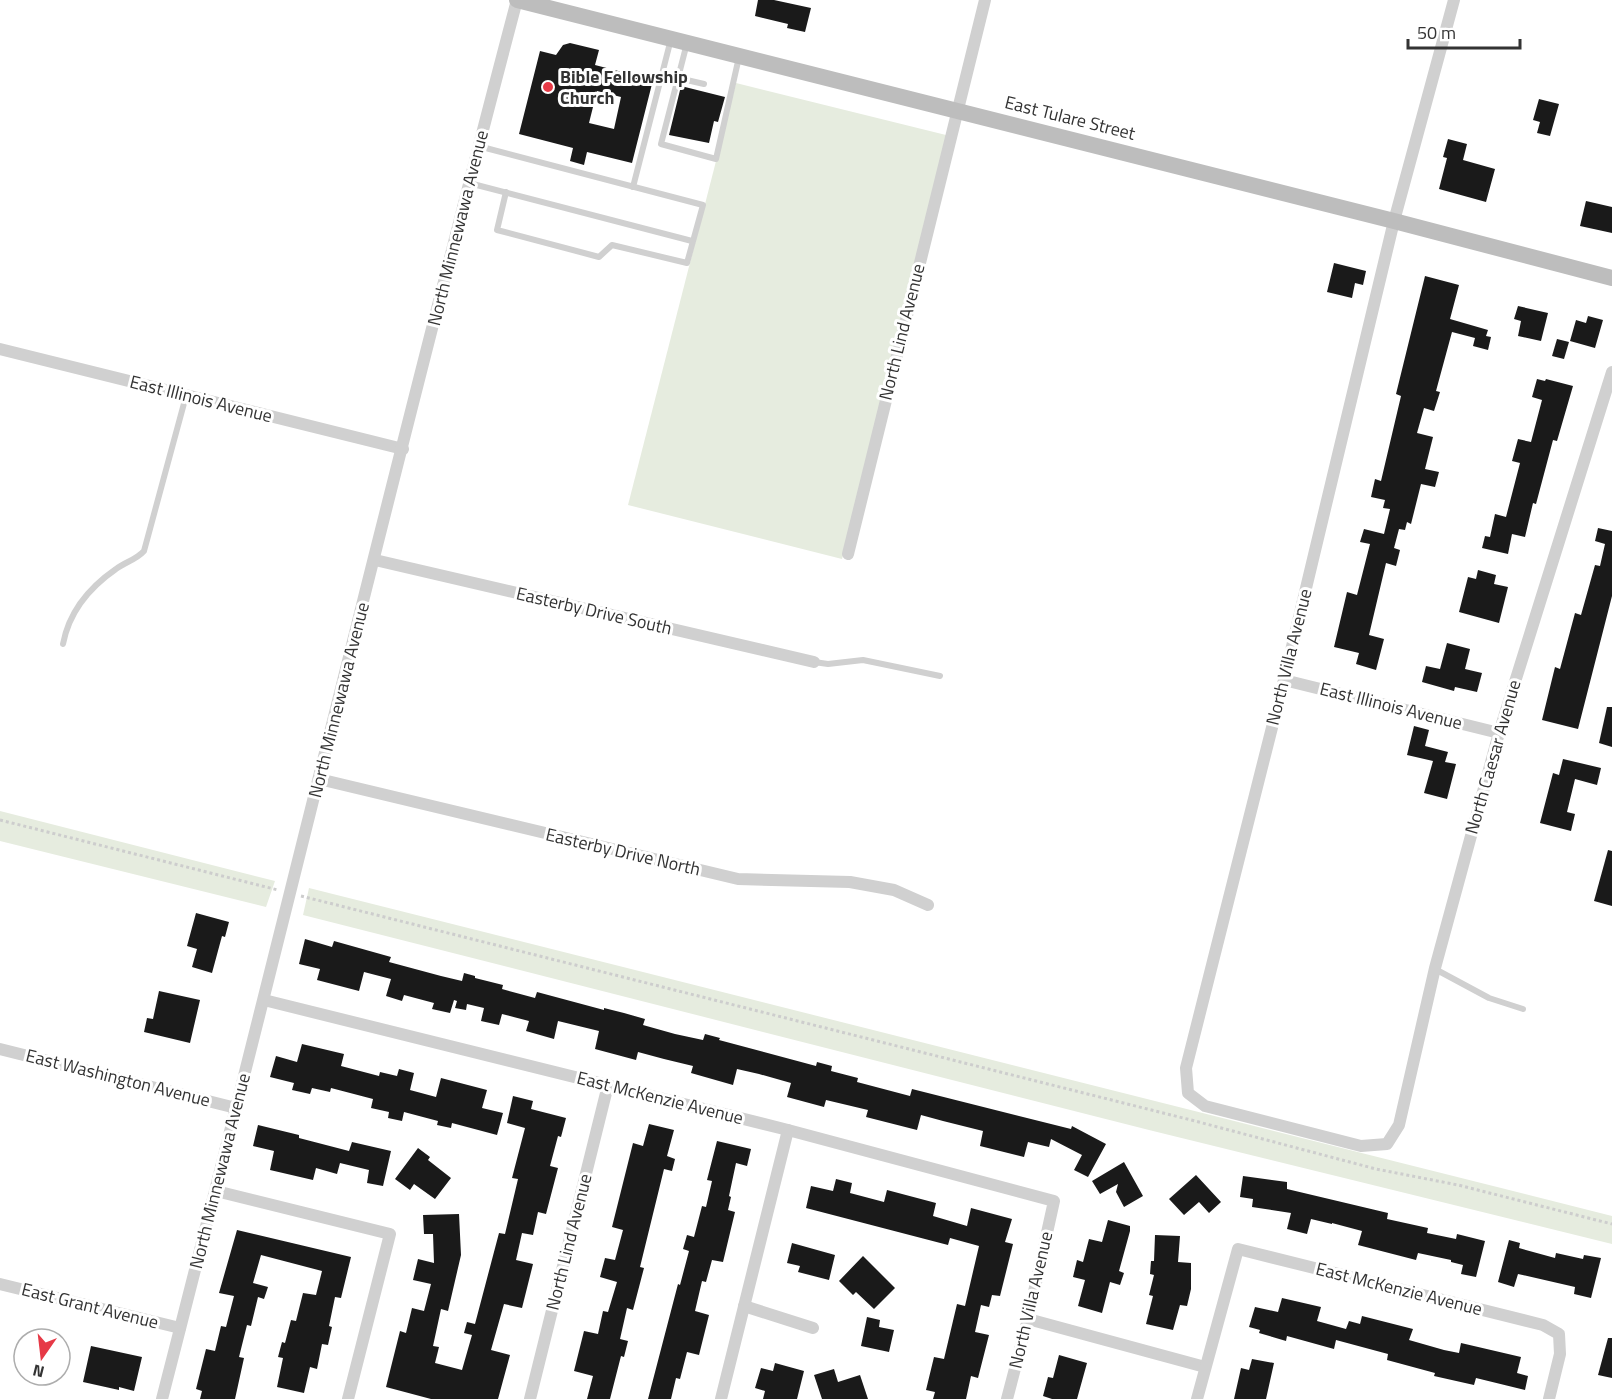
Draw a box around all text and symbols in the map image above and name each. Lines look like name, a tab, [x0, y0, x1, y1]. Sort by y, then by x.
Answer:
scale bar	[1408, 12, 1520, 50]
text: 50 m	[1417, 19, 1456, 46]
place label: Bible Fellowship Church	[560, 63, 688, 111]
marker: Bible Fellowship Church	[541, 80, 555, 94]
street label: East Tulare Street	[1002, 88, 1139, 147]
street label: North Minnewawa Avenue	[420, 127, 495, 329]
street label: North Lind Avenue	[872, 261, 932, 403]
street label: East Illinois Avenue	[127, 368, 275, 429]
street label: Easterby Drive South	[514, 579, 675, 642]
street label: North Villa Avenue	[1259, 586, 1319, 728]
street label: North Minnewawa Avenue	[301, 599, 376, 801]
street label: East Illinois Avenue	[1317, 675, 1465, 736]
street label: North Caesar Avenue	[1458, 676, 1527, 837]
street label: Easterby Drive North	[543, 821, 703, 882]
street label: East Washington Avenue	[23, 1042, 213, 1113]
street label: East McKenzie Avenue	[574, 1064, 746, 1131]
street label: North Minnewawa Avenue	[182, 1070, 257, 1272]
street label: North Lind Avenue	[539, 1171, 599, 1313]
street label: North Villa Avenue	[1002, 1229, 1059, 1371]
street label: East McKenzie Avenue	[1313, 1255, 1485, 1322]
street label: East Grant Avenue	[19, 1275, 161, 1336]
north arrow	[12, 1327, 72, 1387]
text: N	[30, 1359, 47, 1385]

